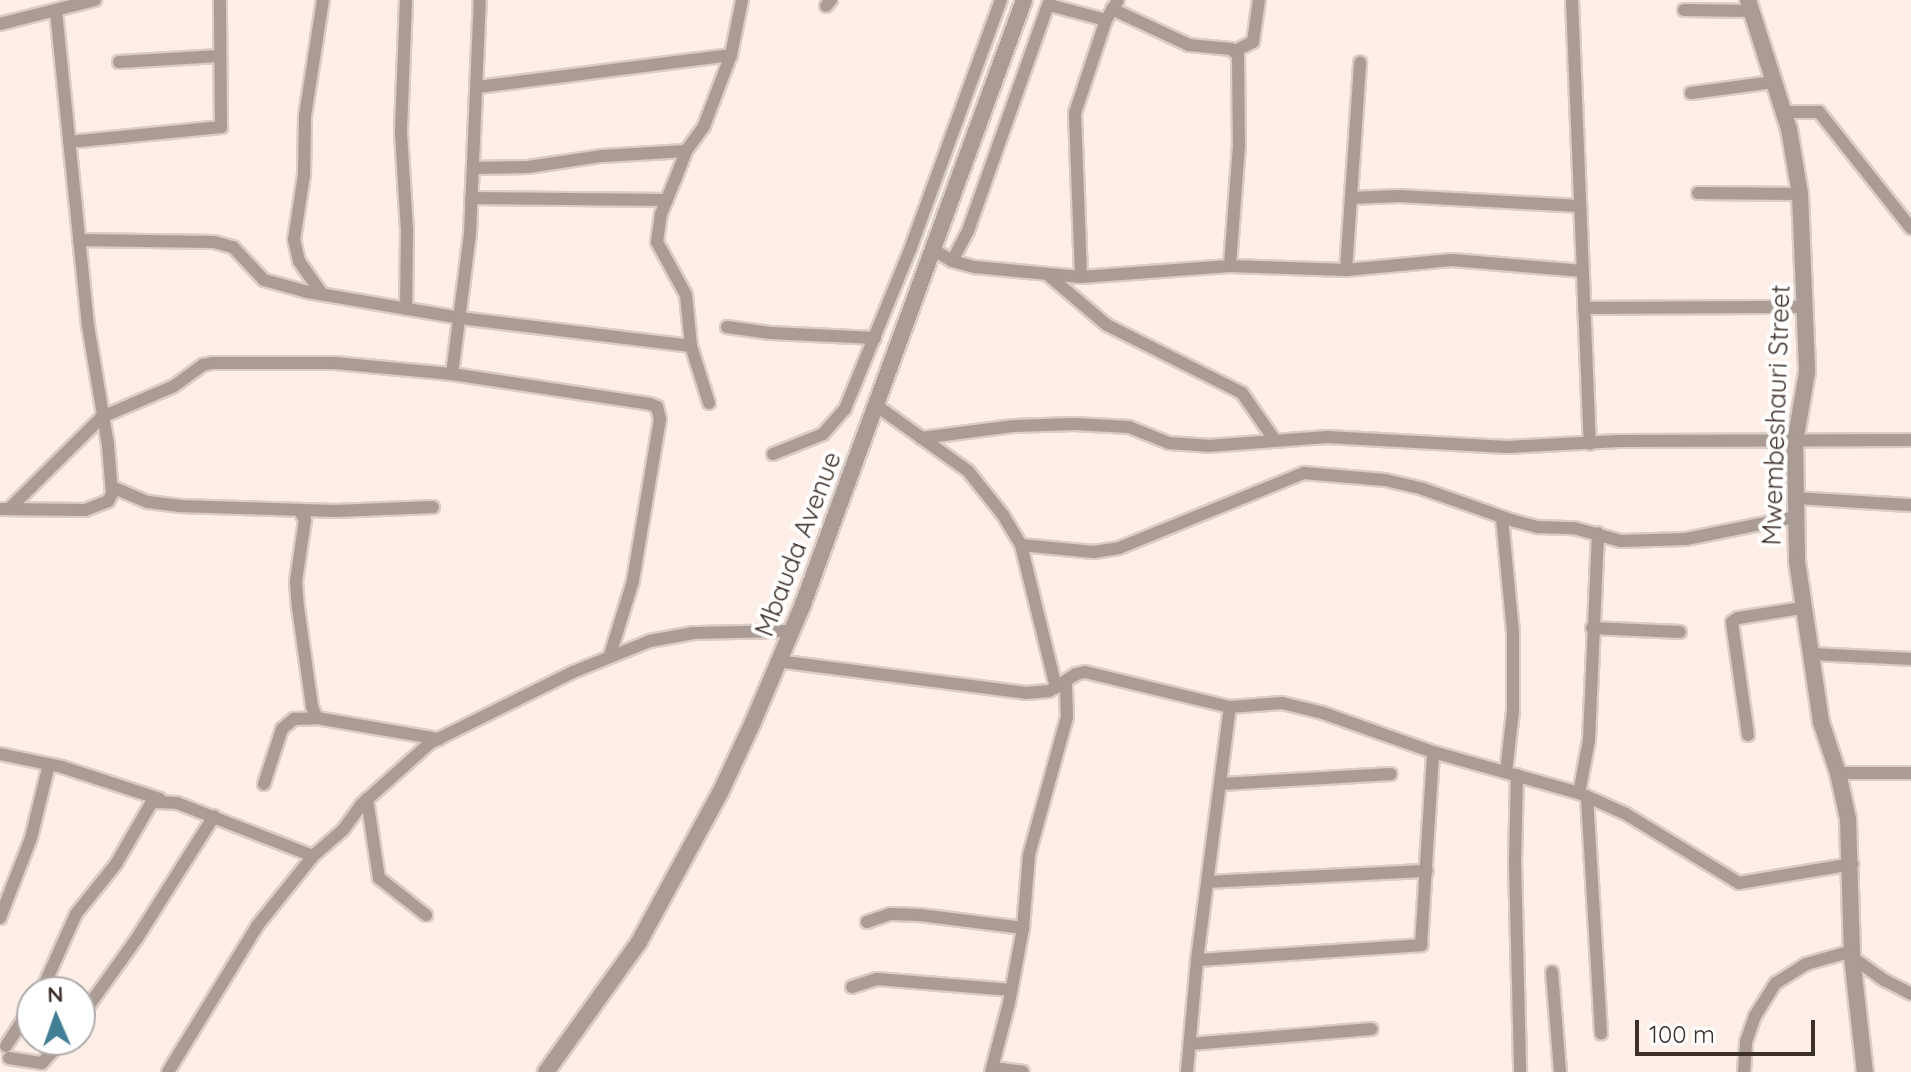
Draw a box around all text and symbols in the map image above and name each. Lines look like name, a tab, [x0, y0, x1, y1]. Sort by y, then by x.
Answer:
street label: Mwembeshauri Street	[1756, 284, 1796, 546]
street label: Mbauda Avenue	[748, 447, 848, 641]
north arrow	[16, 976, 96, 1056]
text: N	[47, 980, 64, 1008]
scale bar	[1639, 1004, 1819, 1054]
text: 100 m	[1649, 1019, 1715, 1049]

